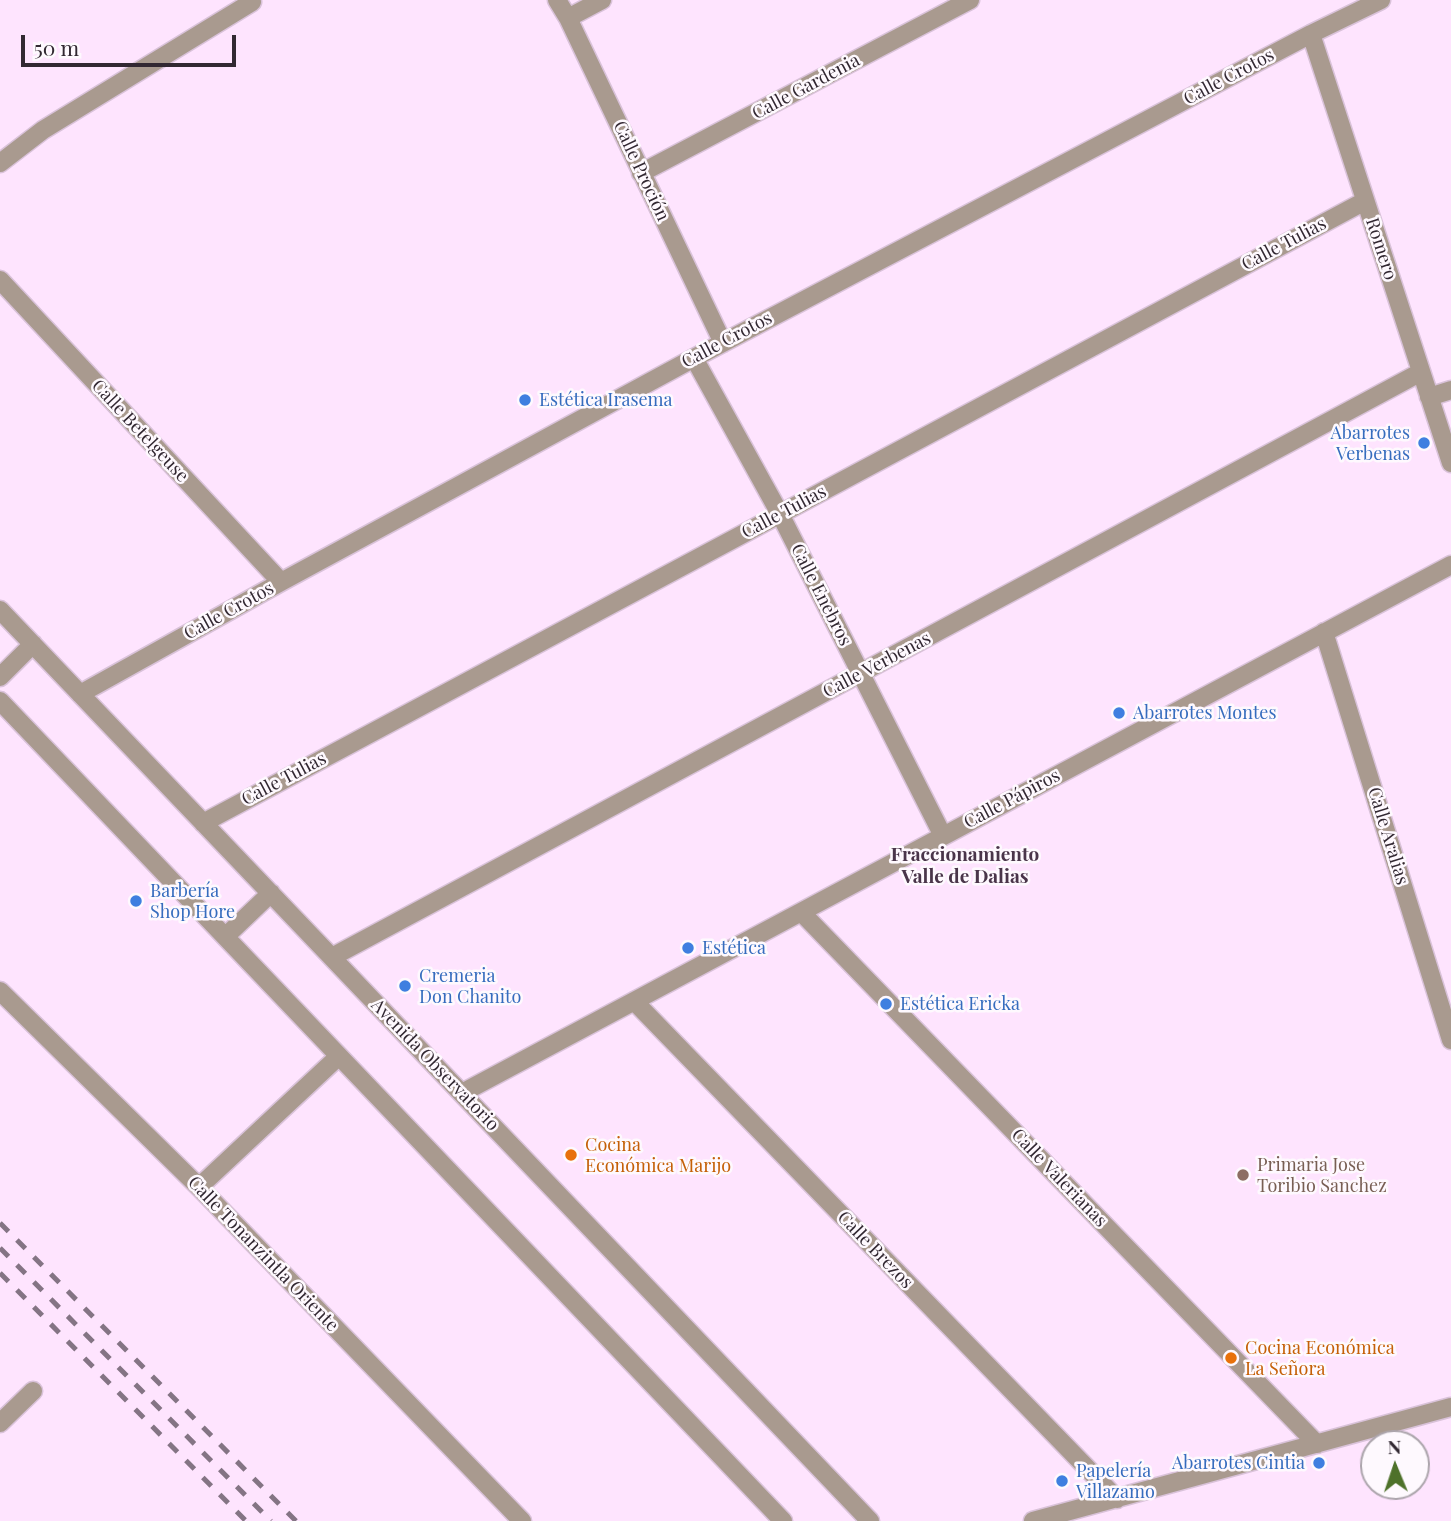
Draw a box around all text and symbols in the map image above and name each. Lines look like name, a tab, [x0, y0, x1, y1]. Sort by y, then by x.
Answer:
scale bar	[24, 21, 240, 65]
text: 50 m	[34, 33, 79, 61]
street label: Calle Crotos	[1180, 44, 1278, 110]
street label: Calle Gardenia	[748, 50, 864, 124]
street label: Calle Proción	[608, 118, 674, 224]
street label: Calle Tulias	[1238, 213, 1330, 275]
street label: Romero	[1361, 215, 1401, 283]
street label: Calle Crotos	[678, 307, 776, 373]
street label: Calle Betelgeuse	[87, 375, 193, 487]
place label: Estética Irasema	[539, 389, 673, 411]
marker: Estética Irasema	[517, 392, 533, 408]
place label: Abarrotes Verbenas	[1331, 422, 1410, 464]
marker: Abarrotes Verbenas	[1416, 435, 1432, 451]
street label: Calle Tulias	[738, 481, 830, 543]
street label: Calle Enebros	[786, 540, 856, 650]
street label: Calle Crotos	[180, 577, 278, 645]
street label: Calle Verbenas	[819, 628, 935, 702]
place label: Abarrotes Montes	[1133, 702, 1276, 724]
marker: Abarrotes Montes	[1111, 705, 1127, 721]
street label: Calle Tulias	[238, 748, 330, 810]
street label: Calle Pápiros	[960, 765, 1064, 833]
street label: Calle Aralias	[1363, 785, 1413, 887]
district label: Fraccionamiento Valle de Dalias	[891, 844, 1039, 888]
place label: Barbería Shop Hore	[150, 880, 235, 922]
marker: Barbería Shop Hore	[128, 893, 144, 909]
place label: Estética	[702, 937, 766, 959]
marker: Estética	[680, 940, 696, 956]
place label: Cremeria Don Chanito	[419, 965, 521, 1007]
marker: Cremeria Don Chanito	[397, 978, 413, 994]
place label: Estética Ericka	[900, 993, 1020, 1015]
street label: Avenida Observatorio	[367, 995, 503, 1135]
marker: Estética Ericka	[878, 996, 894, 1012]
street label: Calle Valerianas	[1007, 1124, 1111, 1232]
place label: Cocina Económica Marijo	[585, 1134, 731, 1176]
marker: Cocina Económica Marijo	[563, 1147, 579, 1163]
place label: Primaria Jose Toribio Sanchez	[1257, 1154, 1387, 1196]
marker: Primaria Jose Toribio Sanchez	[1235, 1167, 1251, 1183]
street label: Calle Tonanzintla Oriente	[183, 1172, 343, 1336]
street label: Calle Brezos	[833, 1207, 917, 1293]
place label: Cocina Económica La Señora	[1245, 1337, 1395, 1380]
marker: Cocina Económica La Señora	[1223, 1350, 1239, 1366]
north arrow	[1360, 1430, 1430, 1500]
text: N	[1387, 1433, 1402, 1459]
place label: Abarrotes Cintia	[1172, 1452, 1305, 1474]
marker: Abarrotes Cintia	[1311, 1455, 1327, 1471]
place label: Papelería Villazamo	[1076, 1460, 1155, 1502]
marker: Papelería Villazamo	[1054, 1473, 1070, 1489]

